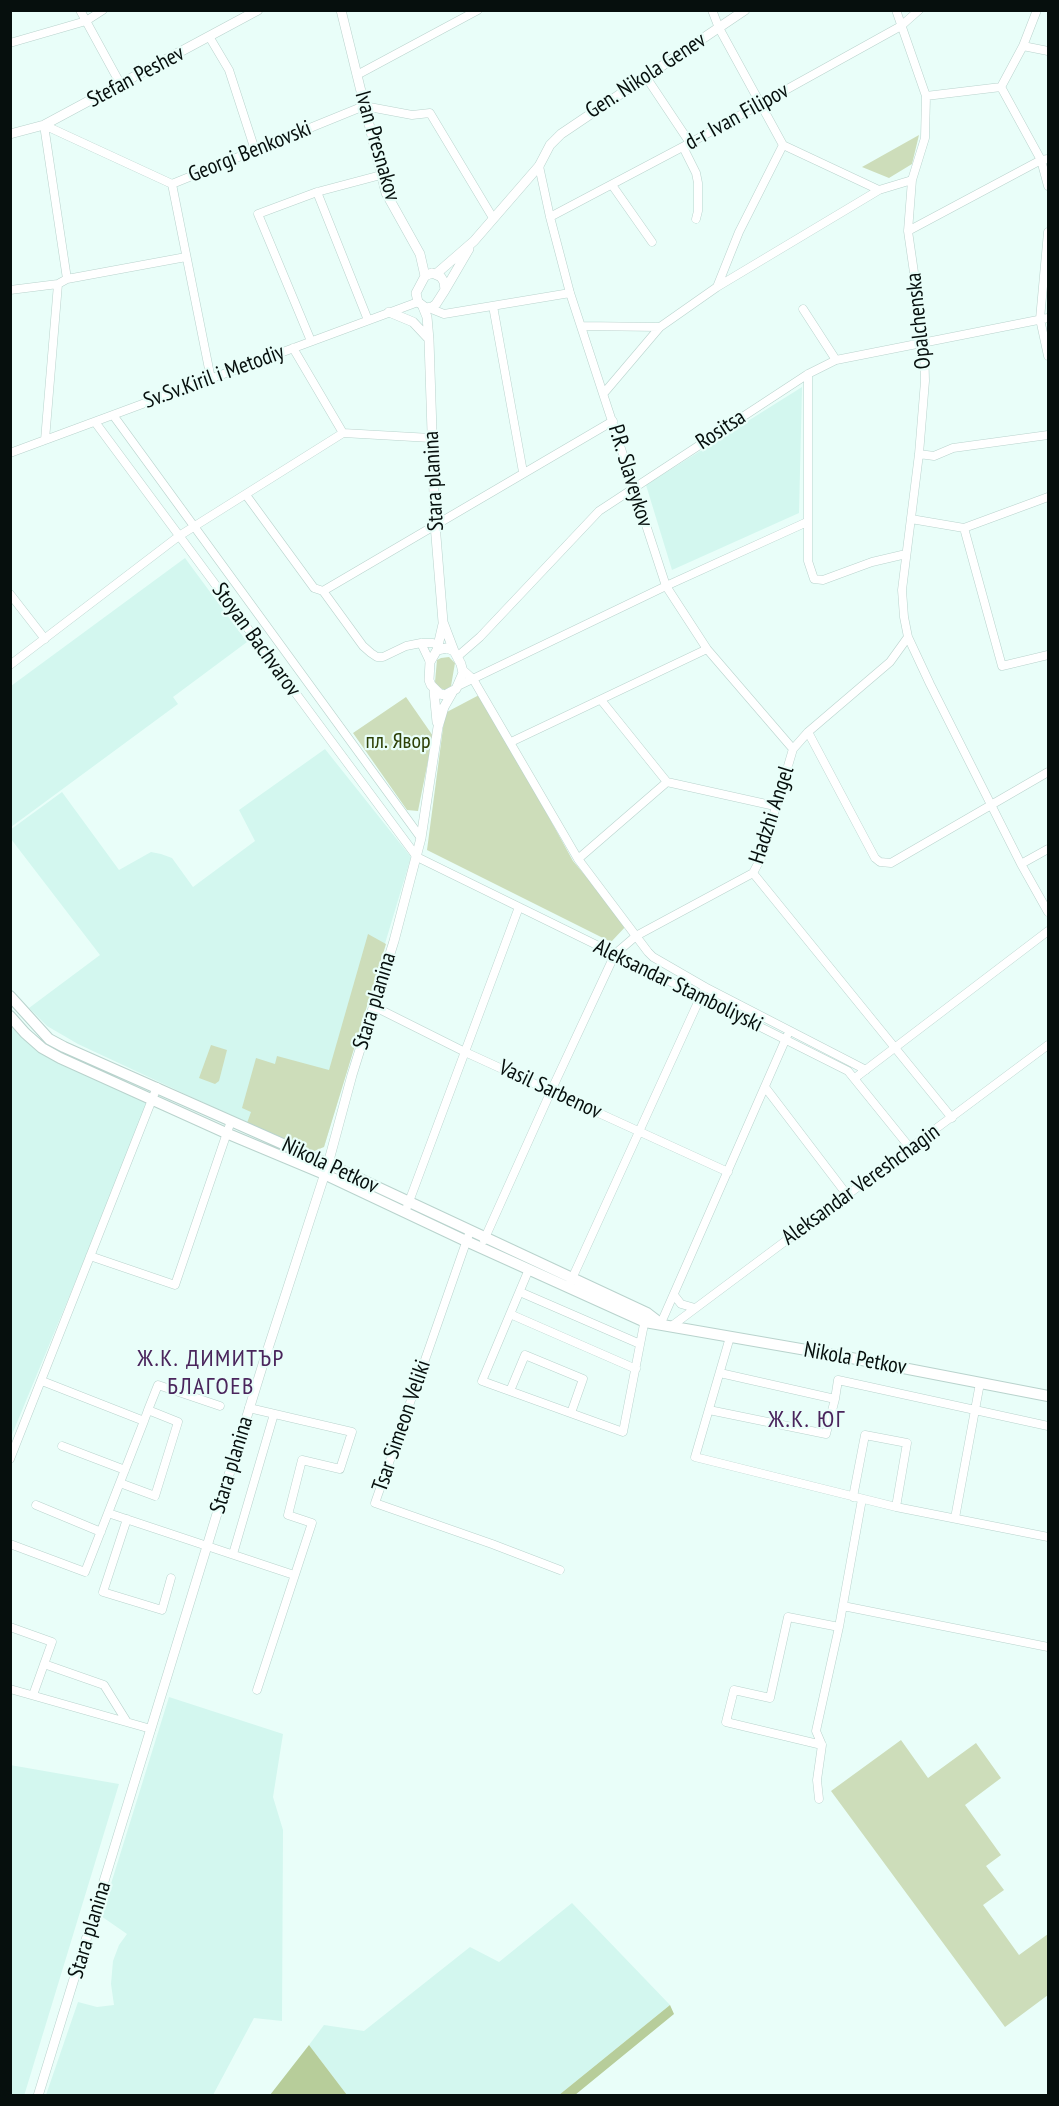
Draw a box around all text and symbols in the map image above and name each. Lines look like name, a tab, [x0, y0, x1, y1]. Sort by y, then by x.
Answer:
street label: Gen. Nikola Genev	[581, 27, 711, 125]
street label: Stefan Peshev	[83, 40, 189, 114]
street label: d-r Ivan Filipov	[681, 78, 793, 156]
street label: Ivan Presnakov	[349, 88, 405, 204]
street label: Georgi Benkovski	[185, 115, 315, 189]
street label: Opalchenska	[901, 272, 937, 370]
street label: Sv.Sv.Kiril i Metodiy	[140, 339, 288, 415]
street label: Rositsa	[691, 404, 751, 456]
street label: P.R. Slaveykov	[602, 422, 658, 530]
street label: Stara planina	[418, 430, 450, 532]
street label: Stoyan Bachvarov	[206, 578, 306, 702]
park label: пл. Явор	[365, 729, 431, 755]
street label: Hadzhi Angel	[744, 763, 800, 867]
street label: Aleksandar Stamboliyski	[589, 934, 767, 1038]
street label: Stara planina	[348, 949, 402, 1053]
street label: Vasil Sarbenov	[494, 1055, 606, 1125]
street label: Aleksandar Vereshchagin	[777, 1119, 945, 1251]
street label: Nikola Petkov	[277, 1132, 383, 1200]
street label: Nikola Petkov	[802, 1337, 908, 1381]
district label: Ж.К. ДИМИТЪР БЛАГОЕВ	[137, 1345, 285, 1401]
street label: Tsar Simeon Veliki	[367, 1357, 437, 1495]
district label: Ж.К. ЮГ	[768, 1406, 846, 1434]
street label: Stara planina	[205, 1413, 259, 1517]
street label: Stara planina	[63, 1878, 117, 1982]

